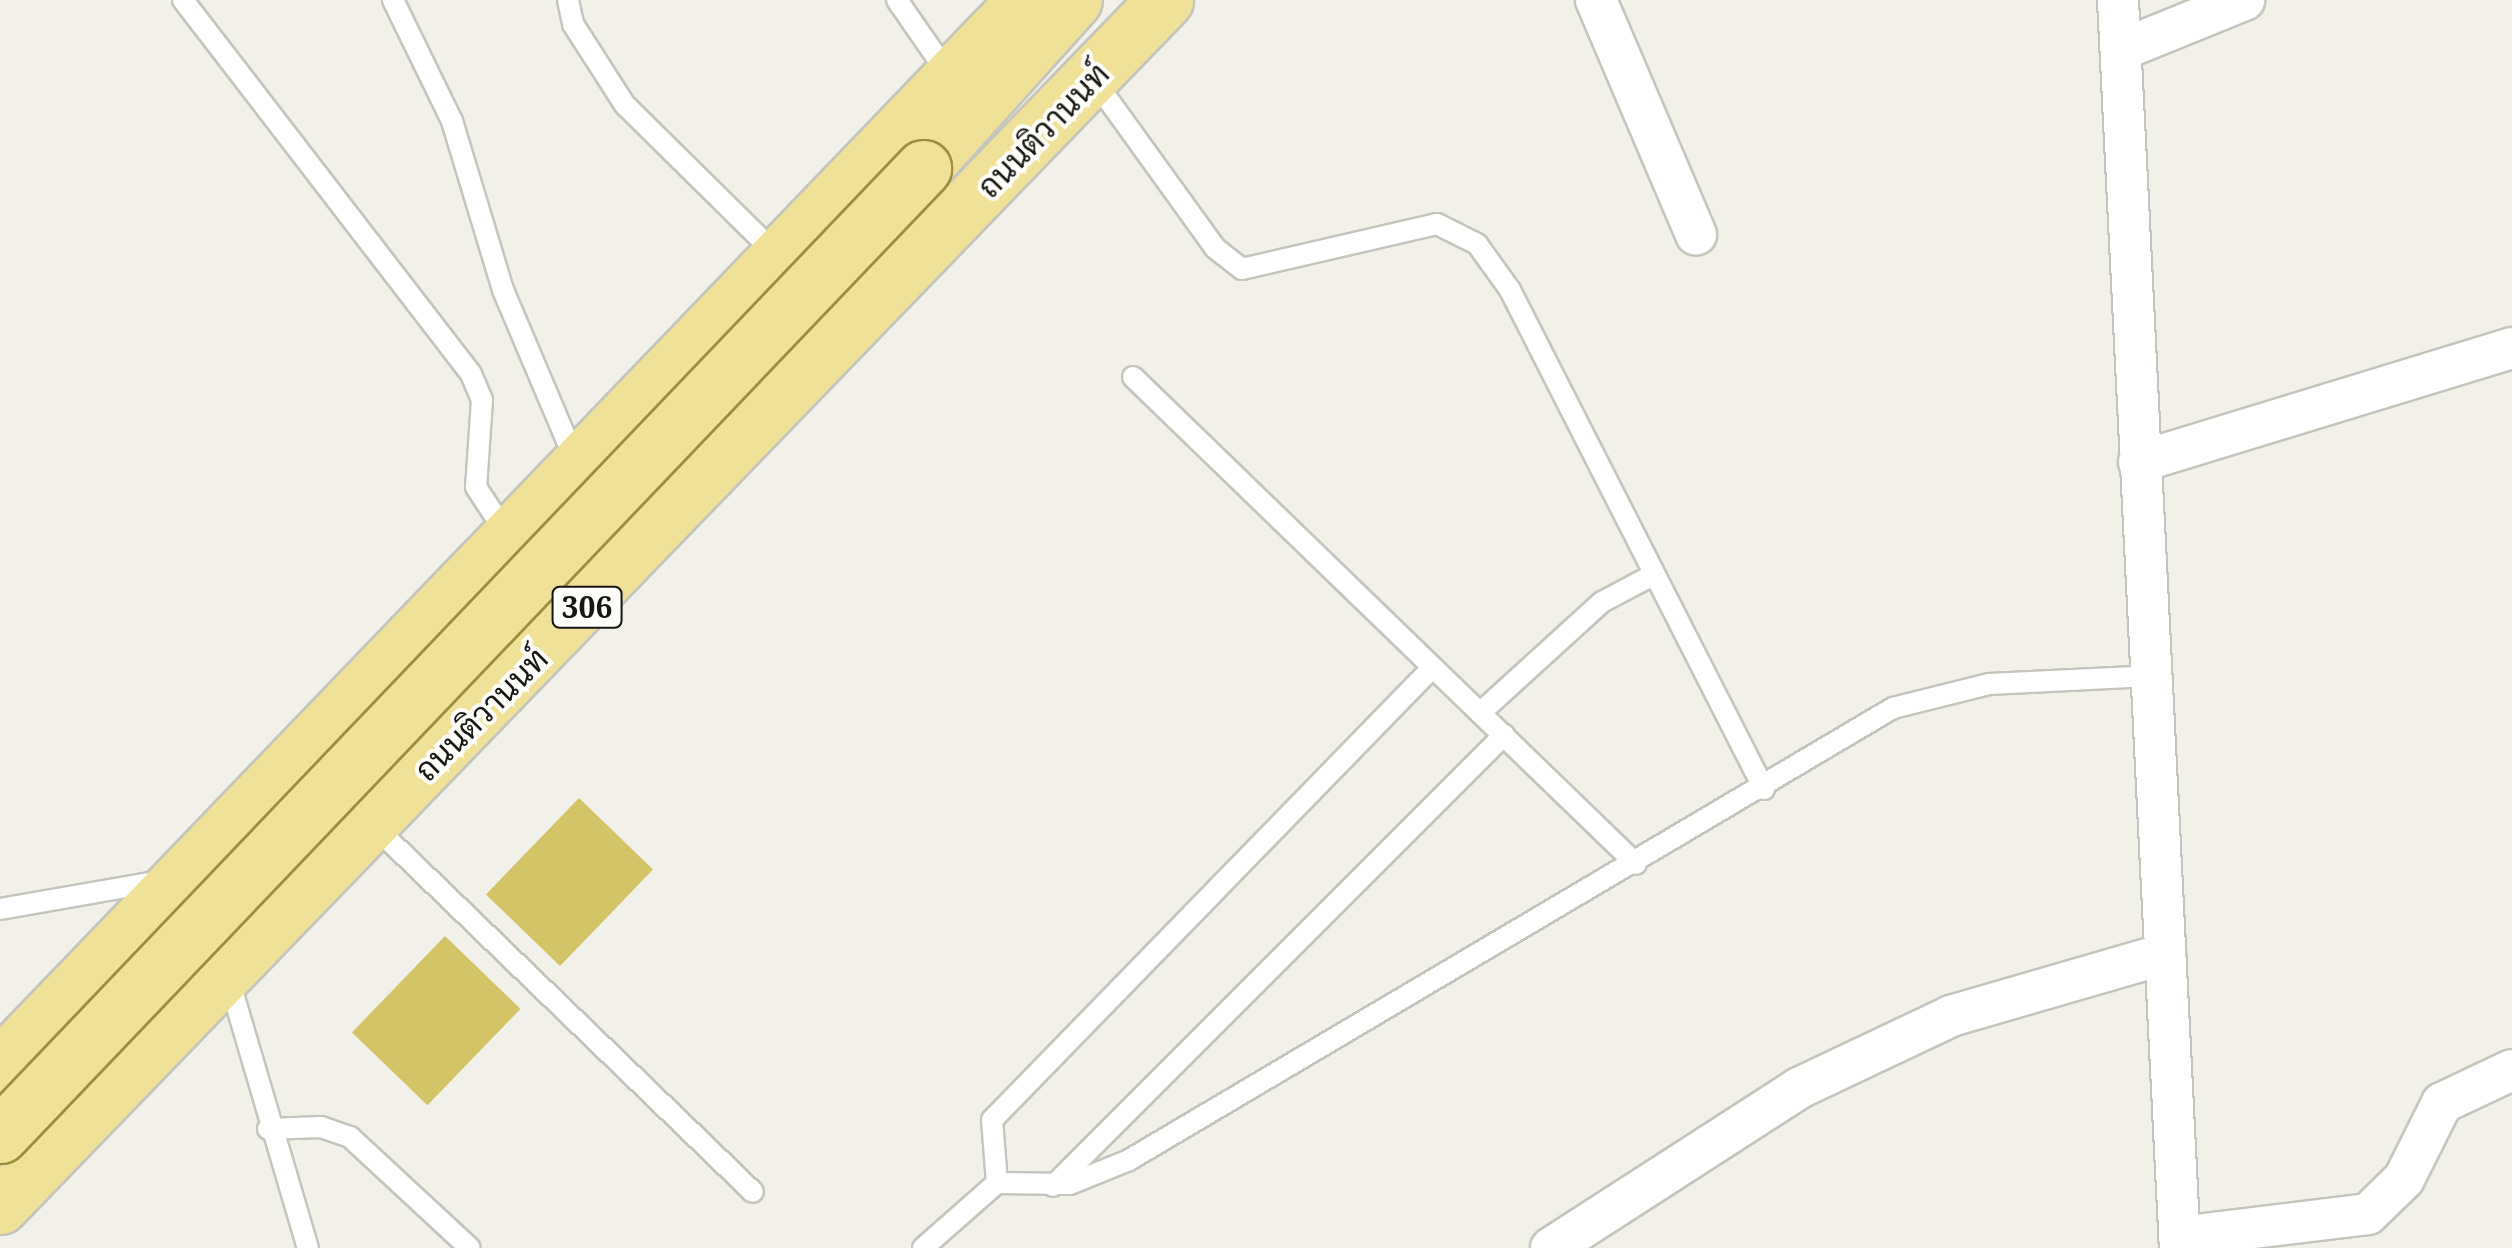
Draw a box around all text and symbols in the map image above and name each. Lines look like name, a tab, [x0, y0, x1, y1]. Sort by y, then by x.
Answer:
street label: ถนนติวานนท์	[969, 55, 1117, 205]
road number: 306	[550, 582, 624, 632]
street label: ถนนติวานนท์	[406, 639, 556, 789]

